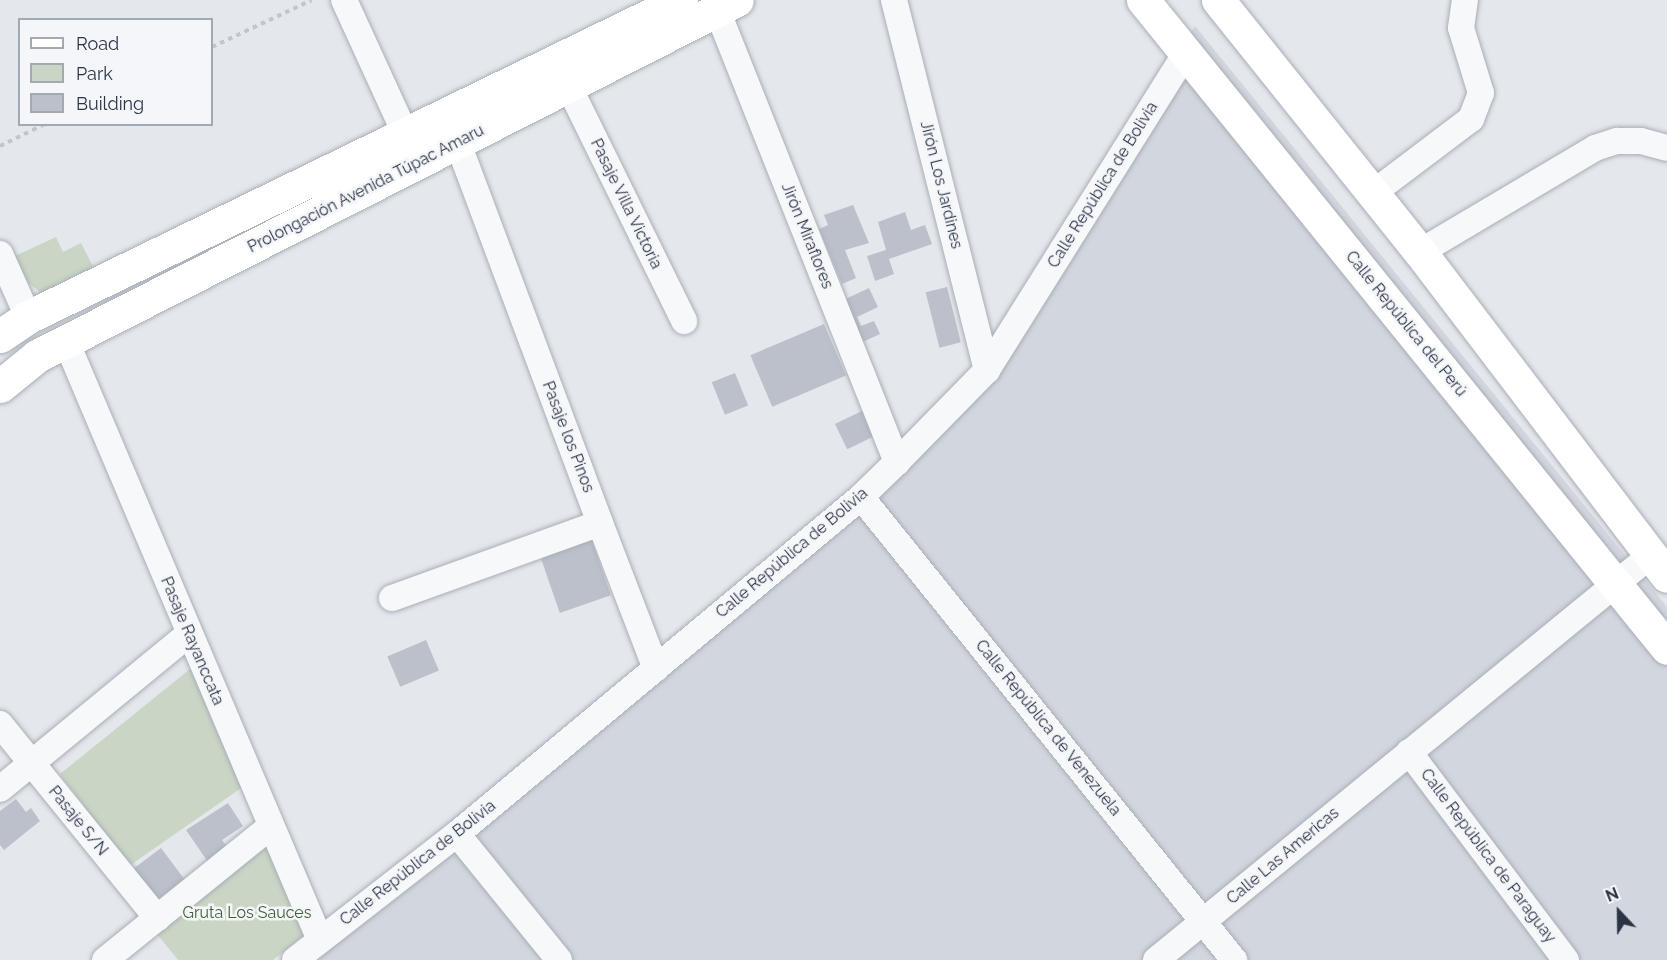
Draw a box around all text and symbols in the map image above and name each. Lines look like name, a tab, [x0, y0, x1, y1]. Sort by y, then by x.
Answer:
legend	[18, 18, 213, 126]
text: Road	[76, 33, 119, 54]
text: Park	[76, 63, 113, 84]
text: Building	[76, 93, 144, 114]
street label: Calle República de Bolivia	[1044, 98, 1162, 272]
street label: Jirón Los Jardines	[916, 119, 966, 251]
street label: Prolongación Avenida Túpac Amaru	[244, 121, 488, 257]
street label: Pasaje Villa Victoria	[586, 135, 666, 273]
street label: Jirón Miraflores	[777, 180, 837, 292]
street label: Calle República del Perú	[1341, 247, 1471, 401]
street label: Pasaje los Pinos	[538, 379, 598, 495]
street label: Calle República de Bolivia	[712, 484, 872, 622]
street label: Pasaje Rayanccata	[156, 574, 228, 708]
street label: Calle República de Venezuela	[971, 636, 1125, 820]
street label: Calle República de Paraguay	[1416, 765, 1560, 947]
street label: Pasaje S/N	[44, 782, 112, 860]
street label: Calle República de Bolivia	[336, 796, 500, 930]
street label: Calle Las Americas	[1223, 803, 1343, 909]
north arrow	[1589, 882, 1649, 942]
text: N	[1603, 884, 1621, 906]
park label: Gruta Los Sauces	[183, 903, 311, 923]

